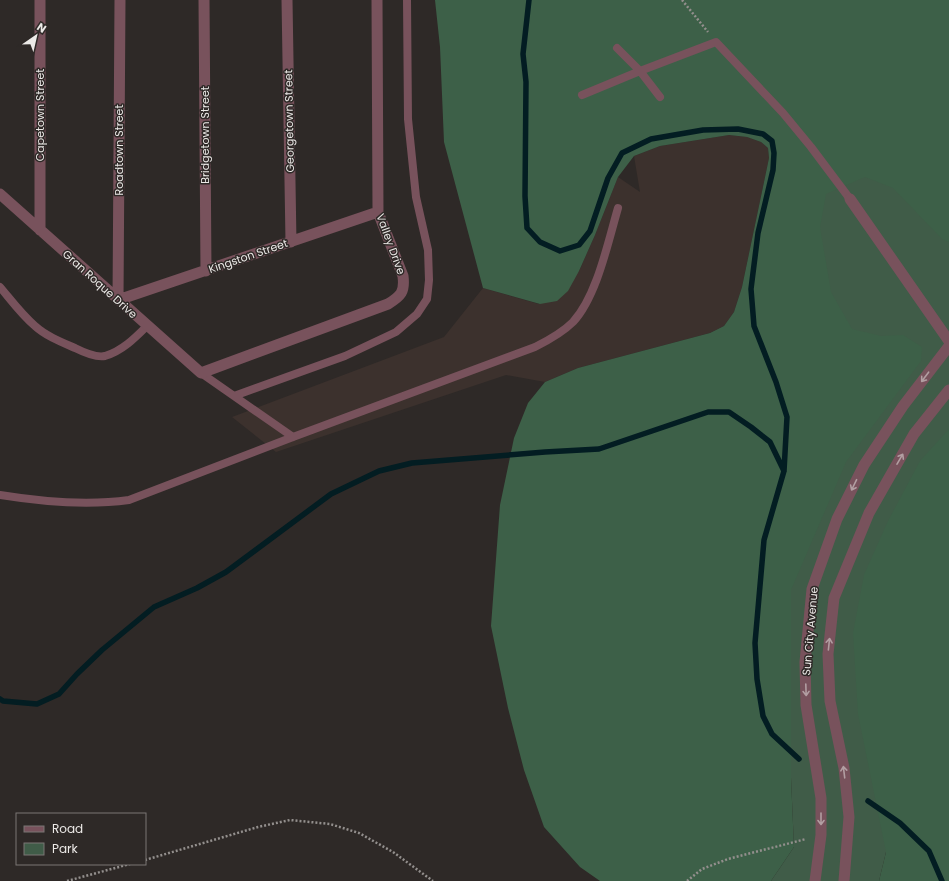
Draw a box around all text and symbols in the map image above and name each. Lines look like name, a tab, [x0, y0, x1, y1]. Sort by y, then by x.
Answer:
north arrow	[16, 16, 56, 56]
text: N	[34, 19, 49, 37]
street label: Capetown Street	[32, 69, 48, 161]
street label: Georgetown Street	[280, 69, 298, 173]
street label: Bridgetown Street	[197, 86, 213, 184]
street label: Roadtown Street	[111, 105, 127, 195]
street label: Valley Drive	[373, 211, 409, 277]
street label: Kingston Street	[206, 235, 290, 277]
street label: Gran Roque Drive	[59, 246, 141, 322]
one-way arrow	[921, 371, 930, 382]
one-way arrow	[896, 453, 904, 465]
one-way arrow	[850, 478, 857, 490]
street label: Sun City Avenue	[798, 586, 822, 676]
one-way arrow	[825, 638, 833, 651]
one-way arrow	[802, 683, 809, 696]
one-way arrow	[841, 766, 848, 779]
one-way arrow	[817, 812, 825, 825]
legend	[16, 813, 146, 865]
text: Road	[52, 820, 83, 837]
text: Park	[52, 840, 79, 857]

